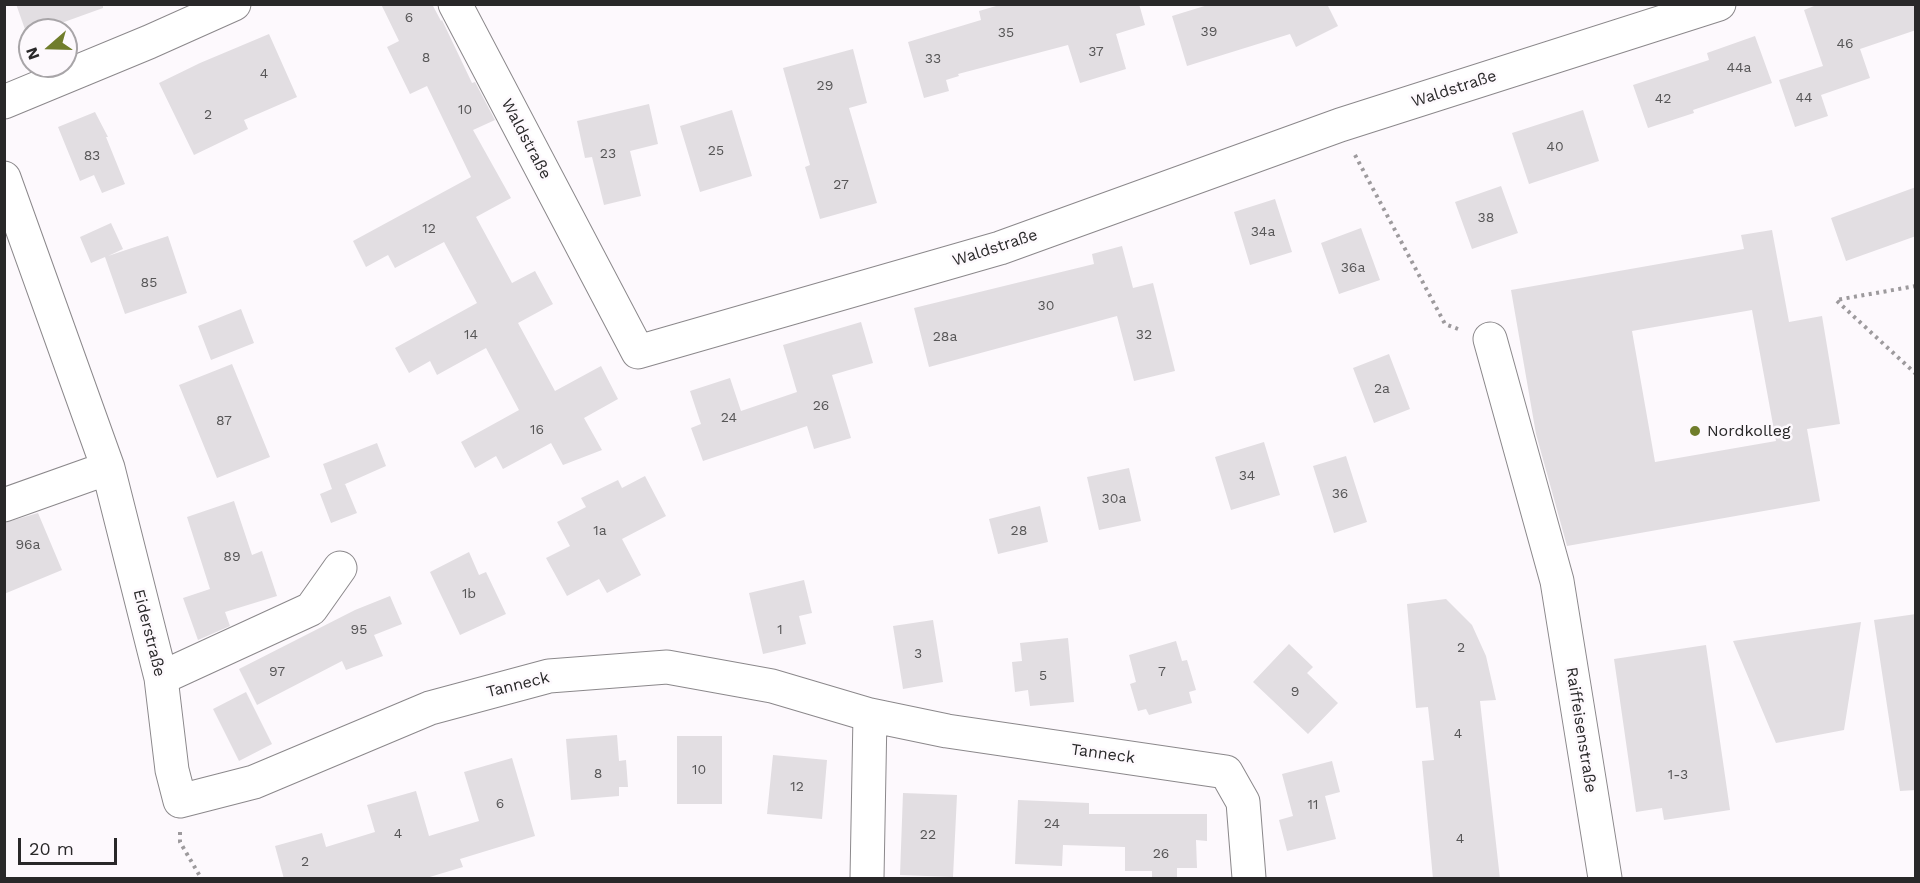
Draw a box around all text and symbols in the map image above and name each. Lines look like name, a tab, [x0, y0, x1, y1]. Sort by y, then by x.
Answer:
house number: 6	[405, 10, 413, 26]
north arrow	[18, 18, 78, 78]
house number: 39	[1201, 24, 1217, 40]
house number: 35	[998, 25, 1014, 41]
house number: 46	[1836, 36, 1854, 52]
house number: 37	[1088, 44, 1104, 60]
text: N	[22, 45, 43, 62]
house number: 8	[422, 50, 430, 66]
house number: 33	[925, 51, 941, 67]
house number: 44a	[1726, 60, 1752, 76]
house number: 4	[260, 66, 268, 82]
street label: Waldstraße	[1409, 66, 1499, 112]
house number: 29	[817, 78, 833, 94]
house number: 44	[1795, 90, 1813, 106]
house number: 42	[1655, 91, 1671, 107]
street label: Waldstraße	[497, 96, 555, 182]
house number: 10	[458, 102, 472, 118]
house number: 2	[204, 107, 212, 123]
house number: 40	[1546, 139, 1564, 155]
house number: 25	[708, 143, 724, 159]
house number: 23	[600, 146, 616, 162]
house number: 83	[84, 148, 100, 164]
house number: 27	[833, 177, 849, 193]
house number: 38	[1478, 210, 1494, 226]
house number: 12	[422, 221, 436, 237]
house number: 34a	[1251, 224, 1275, 240]
street label: Waldstraße	[950, 225, 1040, 271]
house number: 36a	[1341, 260, 1365, 276]
house number: 85	[141, 275, 157, 291]
house number: 30	[1038, 298, 1054, 314]
house number: 14	[464, 327, 478, 343]
house number: 32	[1136, 327, 1152, 343]
house number: 28a	[933, 329, 957, 345]
house number: 2a	[1374, 381, 1390, 397]
house number: 26	[813, 398, 829, 414]
house number: 24	[721, 410, 737, 426]
house number: 87	[216, 413, 232, 429]
place label: Nordkolleg	[1707, 421, 1790, 441]
house number: 16	[530, 422, 544, 438]
marker: Nordkolleg	[1688, 424, 1702, 438]
house number: 34	[1239, 468, 1255, 484]
house number: 36	[1332, 486, 1348, 502]
house number: 30a	[1102, 491, 1126, 507]
house number: 1a	[593, 523, 607, 539]
house number: 28	[1011, 523, 1027, 539]
house number: 96a	[15, 537, 41, 553]
house number: 89	[223, 549, 241, 565]
house number: 1b	[462, 586, 476, 602]
street label: Eiderstraße	[129, 587, 169, 679]
house number: 95	[351, 622, 367, 638]
house number: 1	[777, 622, 783, 638]
house number: 2	[1457, 640, 1465, 656]
house number: 3	[914, 646, 922, 662]
house number: 97	[269, 664, 285, 680]
house number: 7	[1158, 664, 1166, 680]
street label: Raiffeisenstraße	[1562, 666, 1600, 794]
street label: Tanneck	[485, 668, 551, 702]
house number: 5	[1039, 668, 1047, 684]
house number: 9	[1291, 684, 1299, 700]
house number: 4	[1454, 726, 1462, 742]
street label: Tanneck	[1070, 740, 1136, 768]
house number: 10	[692, 762, 706, 778]
house number: 8	[594, 766, 602, 782]
house number: 1-3	[1668, 767, 1688, 783]
house number: 12	[790, 779, 804, 795]
house number: 6	[496, 796, 504, 812]
house number: 11	[1308, 797, 1318, 813]
house number: 24	[1044, 816, 1060, 832]
scale bar	[21, 826, 120, 864]
house number: 4	[394, 826, 402, 842]
house number: 22	[920, 827, 936, 843]
house number: 4	[1456, 831, 1464, 847]
text: 20 m	[29, 838, 74, 859]
house number: 26	[1153, 846, 1169, 862]
house number: 2	[301, 854, 309, 870]

